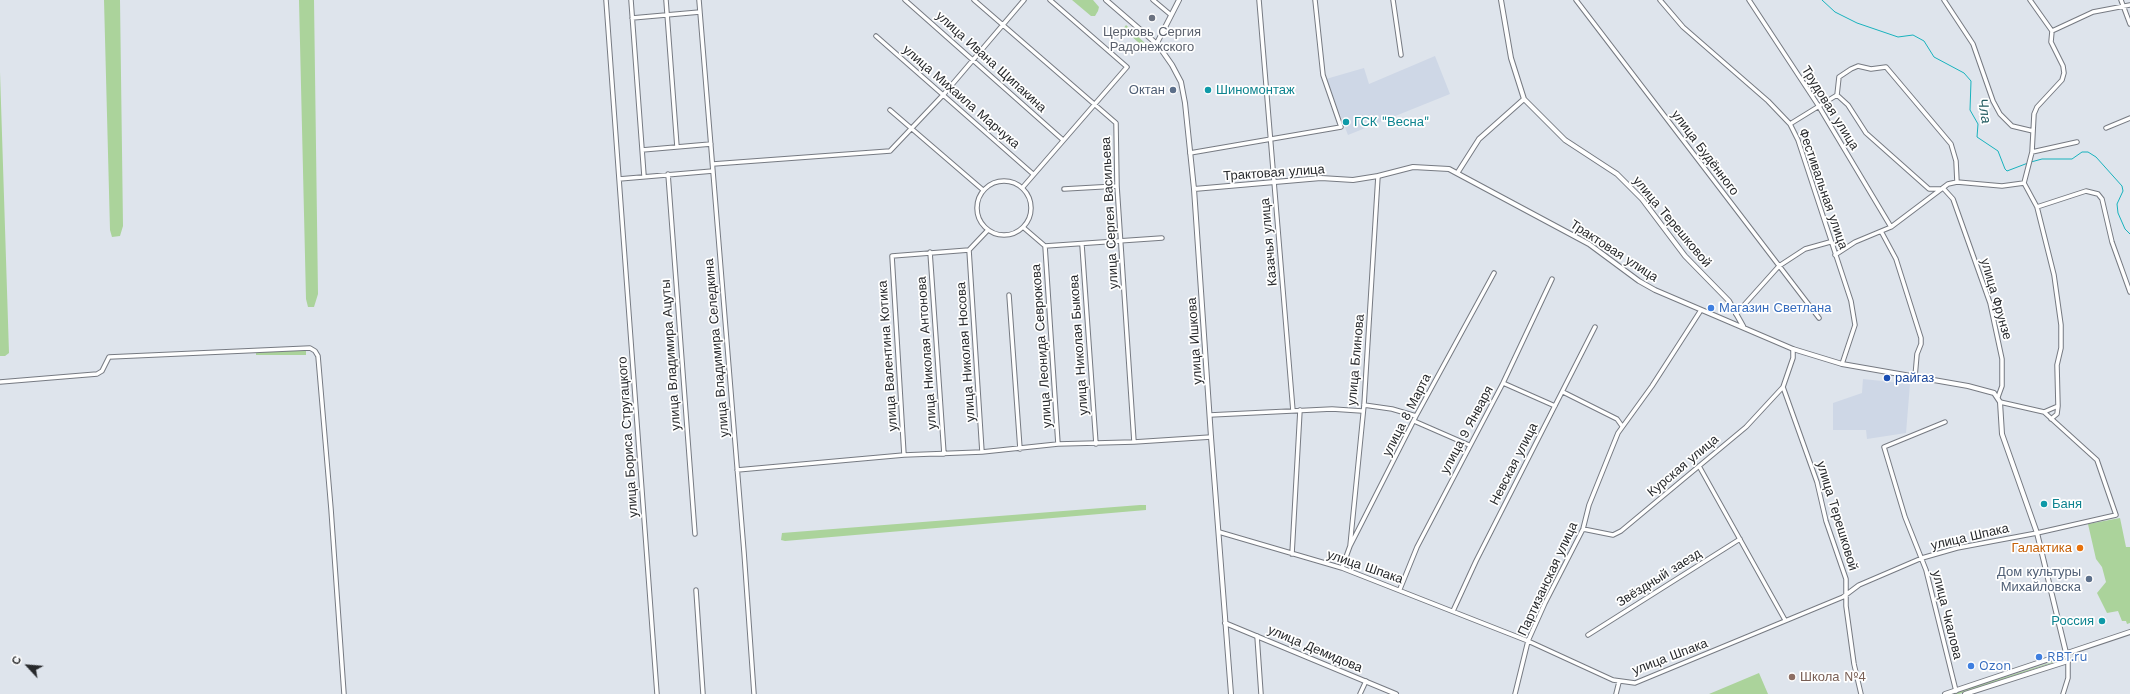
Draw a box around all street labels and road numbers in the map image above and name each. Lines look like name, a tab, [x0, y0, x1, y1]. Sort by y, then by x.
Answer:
street label: улица Ивана Щипакина	[932, 8, 1050, 116]
street label: улица Михаила Марчука	[899, 42, 1023, 152]
street label: Трудовая улица	[1798, 63, 1862, 153]
street label: улица Будённого	[1668, 107, 1742, 199]
street label: Фестивальная улица	[1795, 127, 1851, 251]
street label: улица Сергея Васильева	[1098, 136, 1122, 290]
street label: Трактовая улица	[1223, 162, 1325, 184]
street label: улица Терешковой	[1629, 173, 1715, 271]
street label: Казачья улица	[1257, 197, 1281, 287]
street label: Трактовая улица	[1567, 217, 1661, 285]
street label: улица Фрунзе	[1977, 257, 2015, 341]
street label: улица Владимира Селедкина	[701, 258, 733, 438]
street label: улица Леонида Севрюкова	[1028, 263, 1056, 429]
street label: улица Николая Быкова	[1066, 274, 1092, 416]
street label: улица Николая Антонова	[914, 276, 940, 430]
street label: улица Владимира Ацуты	[658, 279, 684, 431]
street label: улица Валентина Котика	[875, 280, 901, 432]
street label: улица Николая Носова	[953, 281, 979, 423]
street label: улица Ишкова	[1184, 297, 1206, 385]
street label: улица Блинова	[1344, 314, 1368, 406]
street label: улица Бориса Стругацкого	[615, 356, 641, 518]
street label: улица 8 Марта	[1379, 371, 1435, 459]
street label: улица 9 Января	[1437, 383, 1497, 477]
street label: Невская улица	[1487, 420, 1541, 508]
street label: Курская улица	[1644, 432, 1722, 500]
street label: улица Терешковой	[1813, 459, 1861, 573]
street label: Партизанская улица	[1515, 520, 1581, 638]
street label: улица Шпака	[1929, 520, 2011, 554]
street label: Звёздный заезд	[1614, 546, 1704, 610]
street label: улица Шпака	[1325, 547, 1405, 587]
street label: улица Чкалова	[1928, 569, 1966, 661]
street label: улица Демидова	[1265, 622, 1365, 676]
street label: улица Шпака	[1630, 635, 1710, 679]

